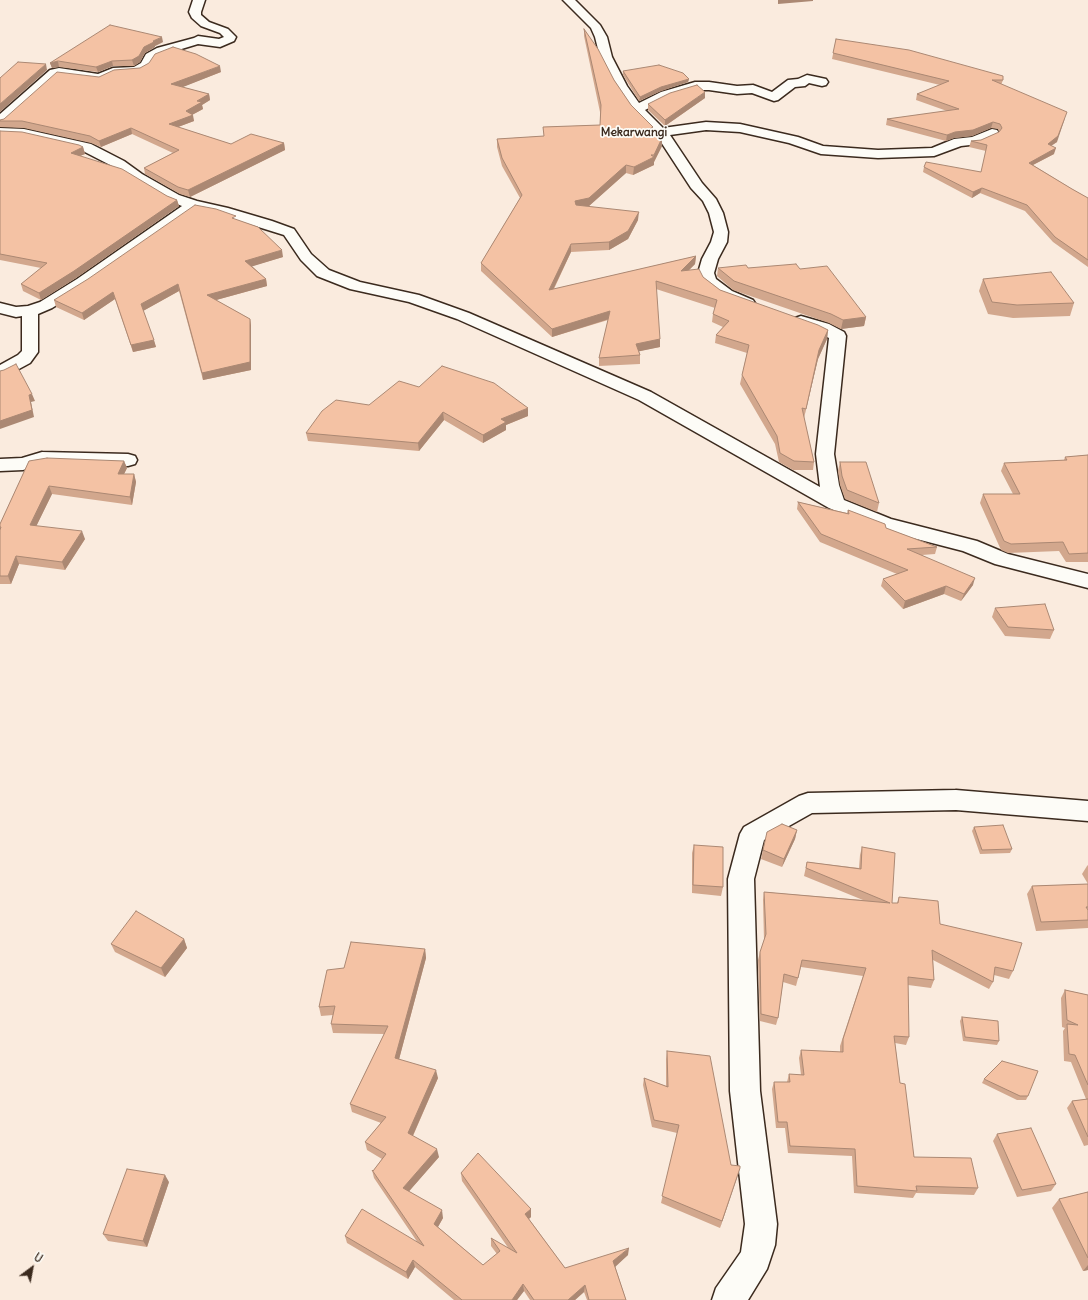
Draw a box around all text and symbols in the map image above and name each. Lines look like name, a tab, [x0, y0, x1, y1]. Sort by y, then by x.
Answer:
district label: Mekarwangi	[601, 126, 667, 140]
north arrow	[12, 1248, 52, 1288]
text: U	[31, 1250, 45, 1266]

